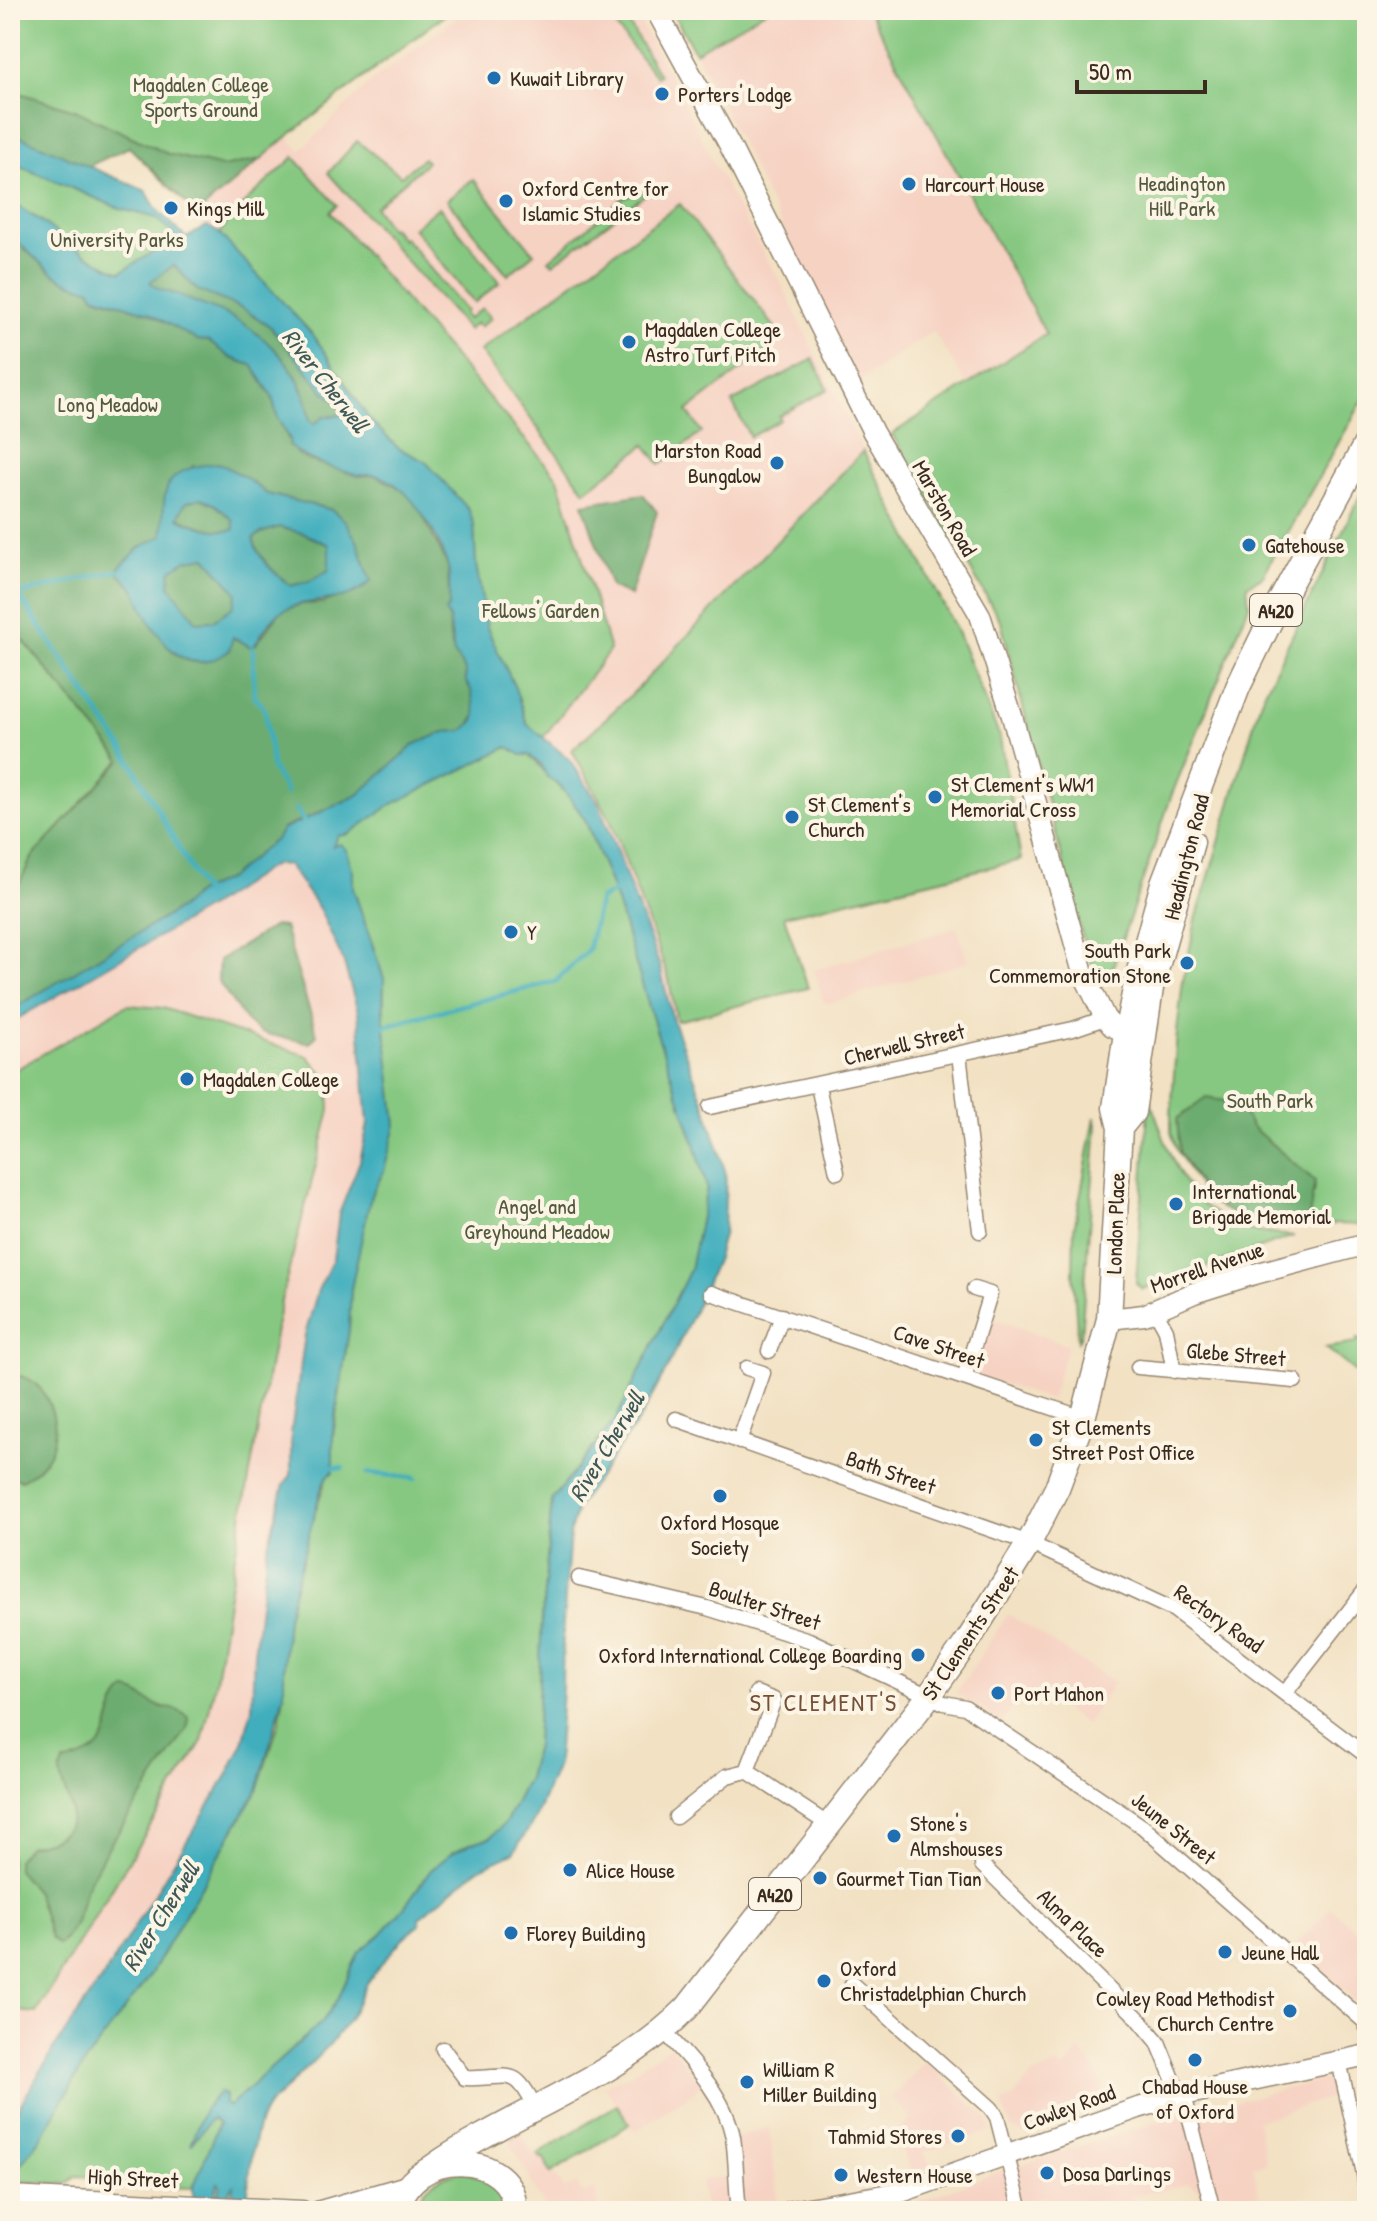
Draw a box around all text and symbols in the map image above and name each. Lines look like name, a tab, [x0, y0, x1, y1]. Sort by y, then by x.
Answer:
scale bar	[1077, 44, 1205, 94]
text: 50 m	[1089, 55, 1132, 87]
place label: Kuwait Library	[510, 63, 624, 93]
park label: Magdalen College Sports Ground	[133, 69, 269, 124]
marker: Kuwait Library	[485, 69, 503, 87]
place label: Porters' Lodge	[678, 79, 792, 109]
marker: Porters' Lodge	[653, 85, 671, 103]
park label: Headington Hill Park	[1138, 168, 1226, 223]
place label: Harcourt House	[925, 169, 1045, 199]
place label: Oxford Centre for Islamic Studies	[522, 173, 669, 228]
marker: Harcourt House	[900, 175, 918, 193]
marker: Oxford Centre for Islamic Studies	[497, 192, 515, 210]
place label: Kings Mill	[187, 193, 265, 223]
marker: Kings Mill	[162, 199, 180, 217]
park label: University Parks	[50, 224, 184, 254]
place label: Magdalen College Astro Turf Pitch	[645, 314, 781, 369]
water label: River Cherwell	[275, 322, 378, 440]
marker: Magdalen College Astro Turf Pitch	[620, 333, 638, 351]
park label: Long Meadow	[58, 389, 158, 419]
place label: Marston Road Bungalow	[655, 435, 761, 490]
marker: Marston Road Bungalow	[768, 454, 786, 472]
street label: Marston Road	[905, 455, 985, 562]
place label: Gatehouse	[1265, 530, 1345, 560]
marker: Gatehouse	[1240, 536, 1258, 554]
road number: A420	[1250, 594, 1302, 626]
park label: Fellows' Garden	[481, 595, 600, 625]
place label: St Clement's WW1 Memorial Cross	[951, 769, 1094, 824]
marker: St Clement's WW1 Memorial Cross	[926, 788, 944, 806]
place label: St Clement's Church	[808, 789, 911, 844]
street label: Headington Road	[1156, 791, 1216, 923]
marker: St Clement's Church	[783, 808, 801, 826]
place label: Y	[527, 917, 537, 947]
marker: Y	[502, 923, 520, 941]
place label: South Park Commemoration Stone	[989, 935, 1171, 990]
marker: South Park Commemoration Stone	[1178, 954, 1196, 972]
street label: Cherwell Street	[841, 1015, 968, 1072]
place label: Magdalen College	[203, 1064, 339, 1094]
marker: Magdalen College	[178, 1070, 196, 1088]
park label: South Park	[1227, 1085, 1313, 1115]
street label: London Place	[1098, 1171, 1132, 1274]
place label: International Brigade Memorial	[1192, 1176, 1331, 1231]
park label: Angel and Greyhound Meadow	[464, 1191, 610, 1246]
marker: International Brigade Memorial	[1167, 1195, 1185, 1213]
street label: Morrell Avenue	[1146, 1234, 1268, 1300]
street label: Cave Street	[889, 1316, 989, 1376]
street label: Glebe Street	[1185, 1335, 1287, 1373]
water label: River Cherwell	[561, 1384, 652, 1507]
place label: St Clements Street Post Office	[1052, 1412, 1195, 1467]
marker: St Clements Street Post Office	[1027, 1431, 1045, 1449]
street label: Bath Street	[842, 1443, 940, 1501]
marker: Oxford Mosque Society	[711, 1487, 729, 1505]
place label: Oxford Mosque Society	[660, 1507, 780, 1562]
street label: St Clements Street	[914, 1560, 1026, 1706]
street label: Boulter Street	[705, 1573, 825, 1637]
street label: Rectory Road	[1168, 1576, 1270, 1660]
place label: Oxford International College Boarding	[599, 1640, 902, 1670]
marker: Oxford International College Boarding	[909, 1646, 927, 1664]
place label: Port Mahon	[1014, 1678, 1104, 1708]
marker: Port Mahon	[989, 1684, 1007, 1702]
district label: ST CLEMENT'S	[750, 1686, 898, 1718]
street label: Jeune Street	[1125, 1785, 1223, 1872]
place label: Stone's Almshouses	[910, 1808, 1003, 1863]
marker: Stone's Almshouses	[885, 1827, 903, 1845]
water label: River Cherwell	[114, 1854, 207, 1977]
place label: Alice House	[586, 1855, 675, 1885]
marker: Alice House	[561, 1861, 579, 1879]
place label: Gourmet Tian Tian	[836, 1863, 982, 1893]
marker: Gourmet Tian Tian	[811, 1869, 829, 1887]
road number: A420	[749, 1878, 801, 1910]
street label: Alma Place	[1031, 1882, 1115, 1964]
place label: Florey Building	[526, 1918, 646, 1948]
marker: Florey Building	[502, 1924, 520, 1942]
place label: Jeune Hall	[1241, 1937, 1319, 1967]
marker: Jeune Hall	[1216, 1943, 1234, 1961]
place label: Oxford Christadelphian Church	[840, 1953, 1026, 2008]
marker: Oxford Christadelphian Church	[815, 1972, 833, 1990]
place label: Cowley Road Methodist Church Centre	[1096, 1983, 1274, 2038]
marker: Cowley Road Methodist Church Centre	[1281, 2002, 1299, 2020]
marker: Chabad House of Oxford	[1186, 2051, 1204, 2069]
place label: William R Miller Building	[763, 2054, 877, 2109]
place label: Chabad House of Oxford	[1142, 2071, 1248, 2126]
marker: William R Miller Building	[738, 2073, 756, 2091]
street label: Cowley Road	[1019, 2076, 1120, 2138]
place label: Tahmid Stores	[828, 2121, 942, 2151]
marker: Tahmid Stores	[949, 2127, 967, 2145]
place label: Dosa Darlings	[1063, 2158, 1171, 2188]
place label: Western House	[857, 2160, 973, 2190]
street label: High Street	[87, 2161, 179, 2195]
marker: Dosa Darlings	[1038, 2164, 1056, 2182]
marker: Western House	[832, 2166, 850, 2184]

